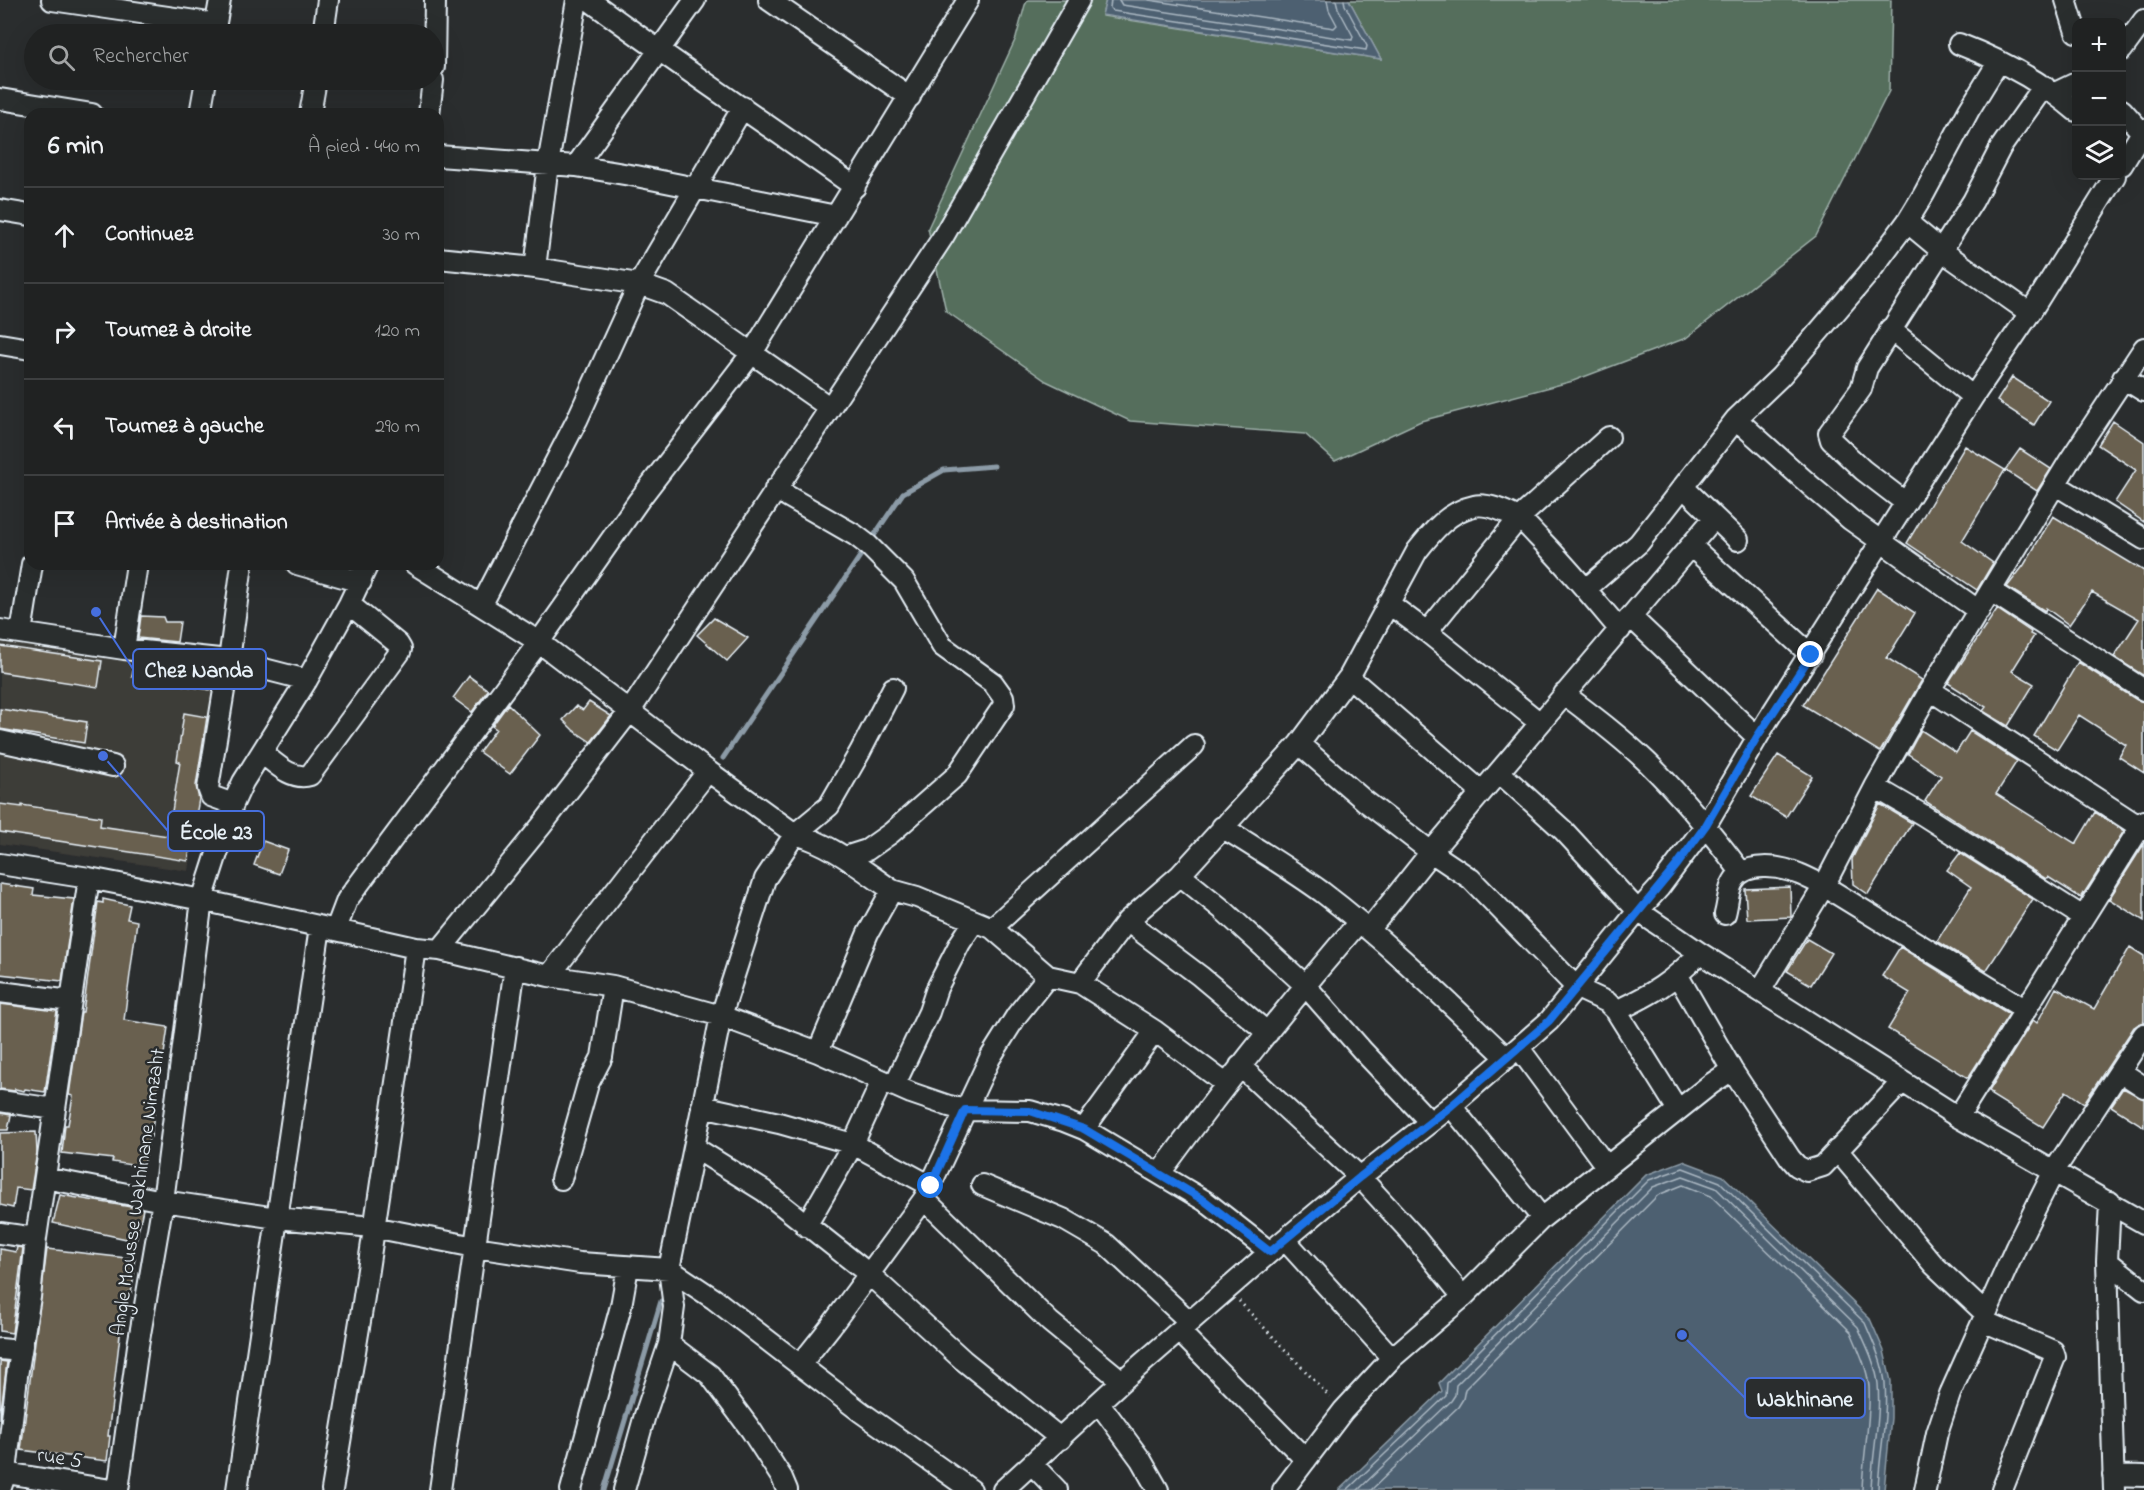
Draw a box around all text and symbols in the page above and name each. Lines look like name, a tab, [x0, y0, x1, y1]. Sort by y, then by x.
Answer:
map controls	[2072, 18, 2126, 180]
button: +	[2072, 18, 2126, 72]
search box	[24, 24, 444, 90]
icon: search	[45, 41, 78, 74]
text: Rechercher	[93, 41, 189, 73]
button: −	[2072, 72, 2126, 126]
button: layers	[2072, 126, 2126, 180]
text: 6 min	[48, 128, 104, 166]
text: À pied · 440 m	[308, 133, 420, 162]
icon: ahead	[48, 219, 81, 252]
text: Continuez	[105, 219, 193, 251]
text: 30 m	[383, 221, 420, 250]
icon: right	[48, 315, 81, 348]
text: Tournez à droite	[105, 315, 251, 347]
text: 120 m	[375, 317, 420, 346]
icon: left	[48, 411, 81, 444]
text: Tournez à gauche	[105, 411, 264, 443]
text: 290 m	[375, 413, 420, 442]
icon: arrive	[48, 507, 81, 540]
text: Arrivée à destination	[105, 507, 288, 539]
route end	[1797, 641, 1823, 667]
callout: Chez Nanda	[133, 649, 266, 689]
text: Chez Nanda	[145, 656, 254, 688]
callout: École 23	[168, 811, 264, 851]
text: École 23	[180, 818, 252, 850]
street label: Angle Mousse Wakhinane Nimzaht	[104, 1046, 176, 1338]
route start	[917, 1172, 943, 1198]
callout: Wakhinane	[1745, 1378, 1865, 1418]
text: Wakhinane	[1757, 1385, 1854, 1417]
street label: rue 5	[35, 1441, 84, 1477]

